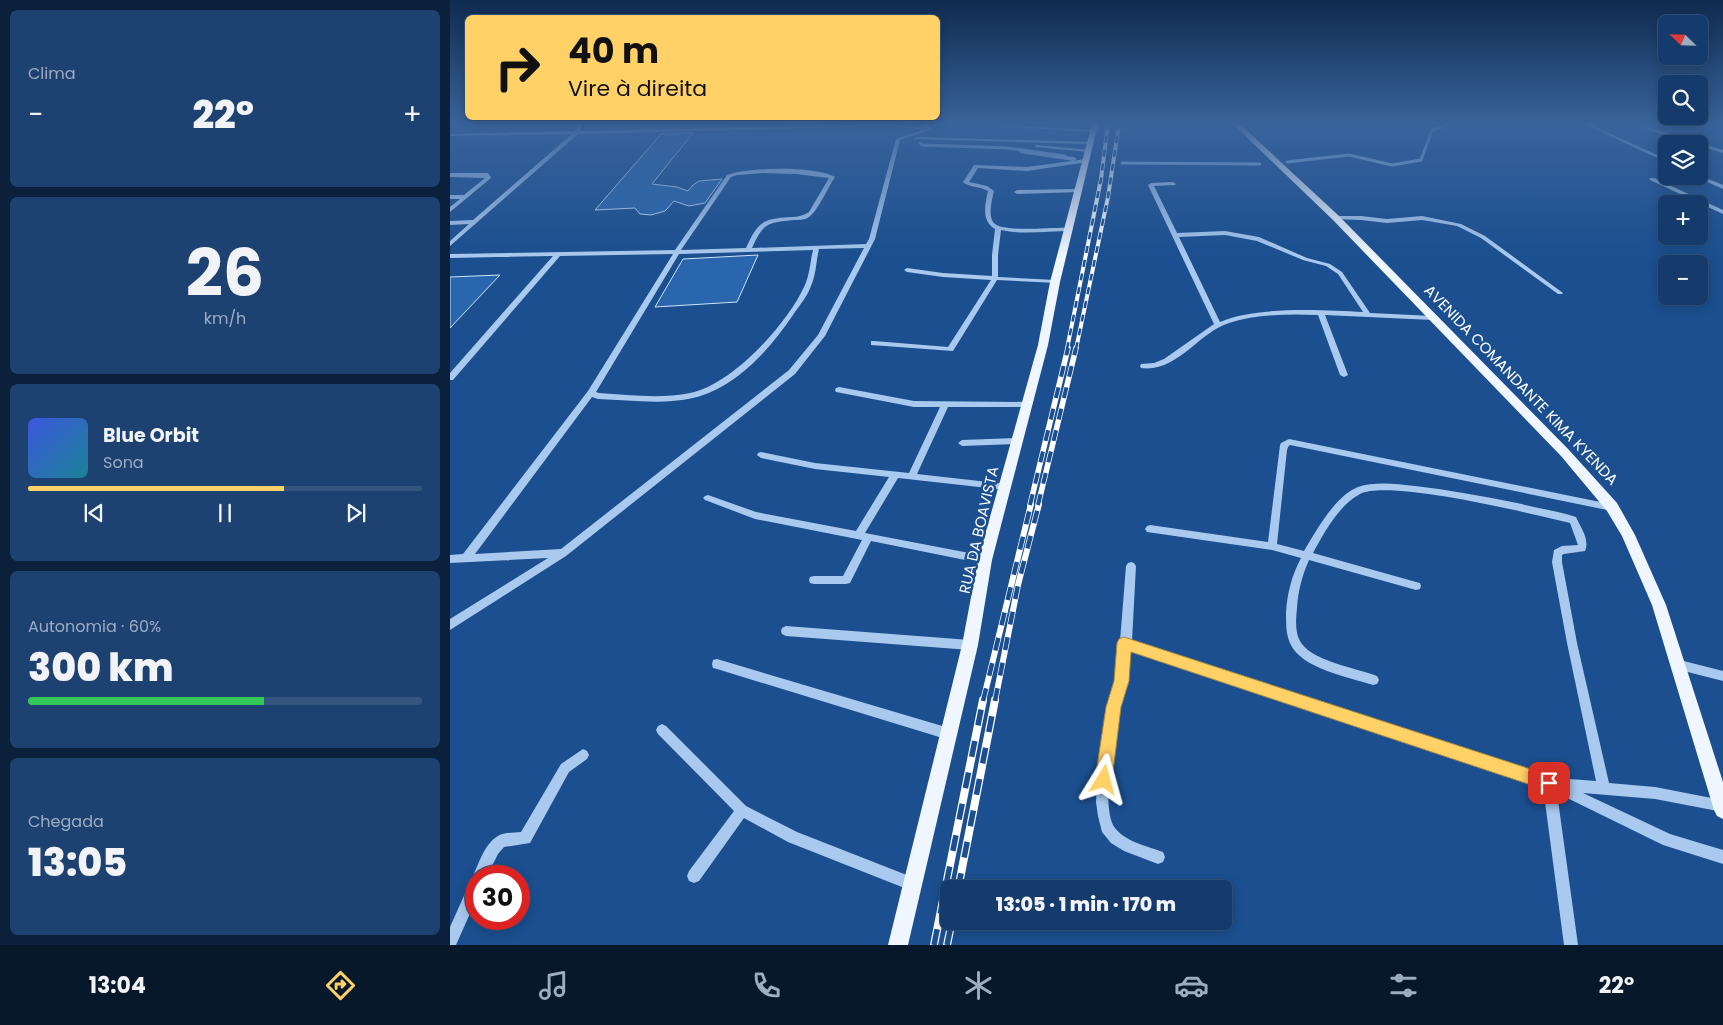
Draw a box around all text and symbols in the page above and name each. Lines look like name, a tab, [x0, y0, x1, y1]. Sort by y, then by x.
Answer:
north arrow	[1658, 15, 1708, 65]
map controls	[1658, 15, 1708, 305]
text: 40 m	[568, 26, 659, 75]
icon: right	[485, 35, 550, 100]
text: Clima	[28, 62, 76, 85]
text: Vire à direita	[568, 73, 707, 104]
button: search	[1658, 75, 1708, 125]
text: 22°	[192, 88, 254, 141]
text: −	[28, 95, 43, 134]
text: +	[403, 95, 422, 134]
button: layers	[1658, 135, 1708, 185]
button: +	[1658, 195, 1708, 245]
text: 26	[186, 228, 264, 319]
button: −	[1658, 255, 1708, 305]
street label: AVENIDA COMANDANTE KIMA KYENDA	[1420, 280, 1623, 490]
text: km/h	[204, 307, 246, 330]
text: Blue Orbit	[103, 422, 199, 449]
text: Sona	[103, 451, 144, 474]
street label: RUA DA BOAVISTA	[954, 464, 1003, 596]
icon: previous	[80, 499, 108, 527]
icon: pause	[211, 499, 239, 527]
icon: next	[342, 499, 370, 527]
text: Autonomia · 60%	[28, 615, 161, 638]
text: 300 km	[28, 641, 174, 694]
position arrow	[1077, 753, 1129, 805]
pin	[1528, 762, 1570, 804]
icon: arrive	[1535, 769, 1563, 797]
text: Chegada	[28, 810, 104, 833]
text: 13:05	[28, 836, 127, 889]
speed limit sign: 30	[465, 865, 530, 930]
text: 13:05 · 1 min · 170 m	[996, 891, 1176, 918]
icon: directions	[323, 968, 358, 1003]
icon: music	[536, 968, 571, 1003]
icon: phone	[749, 968, 784, 1003]
icon: climate	[961, 968, 996, 1003]
icon: car	[1174, 968, 1209, 1003]
icon: filters	[1386, 968, 1421, 1003]
text: 13:04	[89, 970, 146, 1001]
text: 22°	[1599, 970, 1634, 1001]

